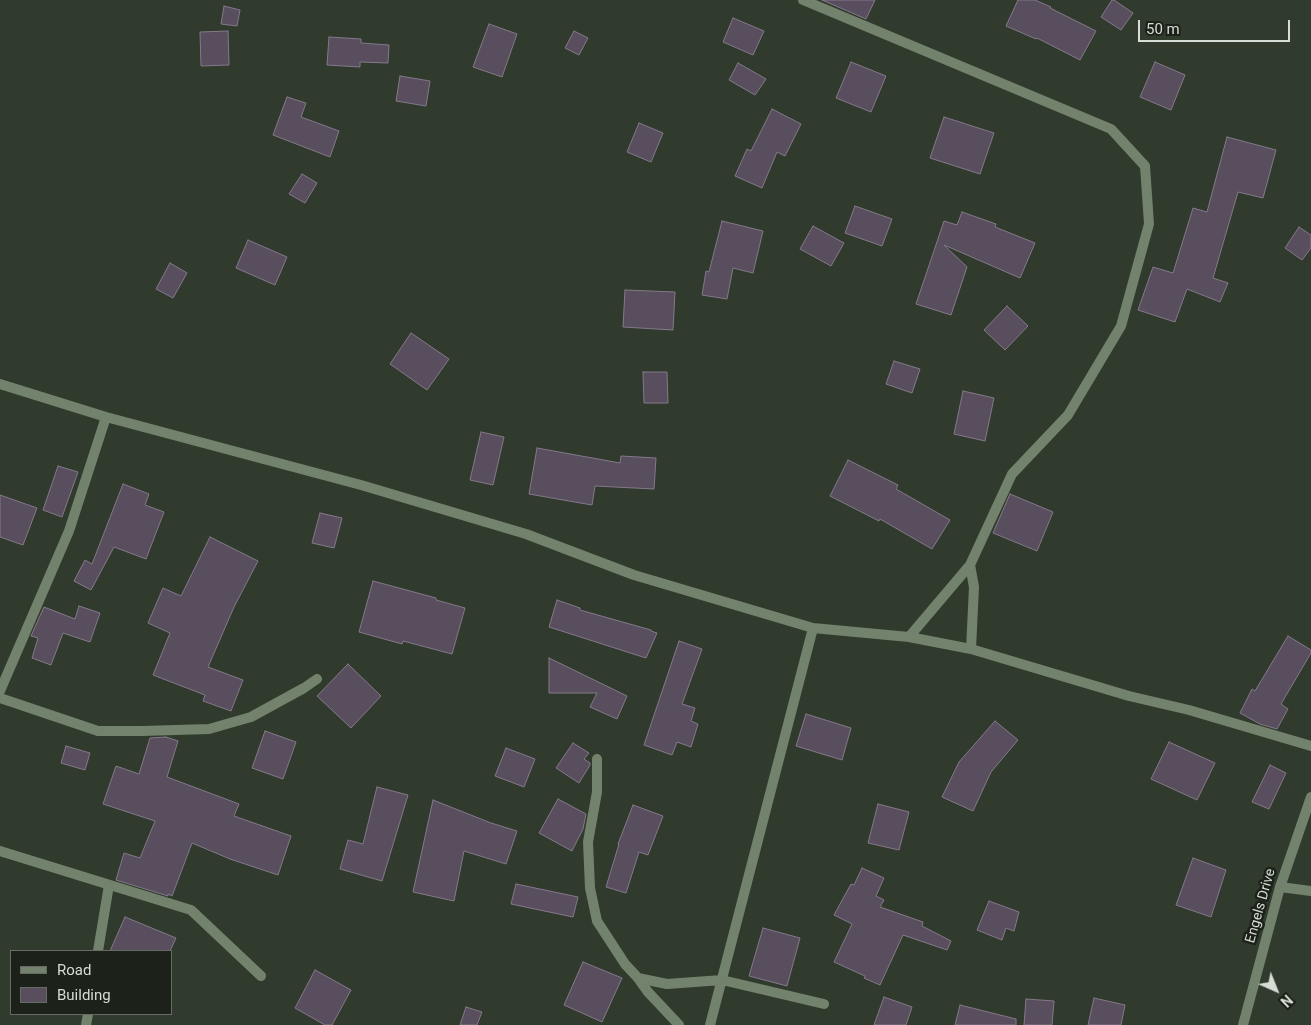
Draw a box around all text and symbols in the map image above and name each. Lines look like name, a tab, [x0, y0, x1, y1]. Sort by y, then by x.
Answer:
scale bar	[1141, 10, 1294, 42]
text: 50 m	[1146, 20, 1180, 38]
street label: Engels Drive	[1242, 867, 1280, 945]
legend	[10, 950, 172, 1015]
text: Road	[57, 961, 91, 979]
north arrow	[1251, 965, 1301, 1015]
text: Building	[57, 986, 111, 1004]
text: N	[1277, 992, 1296, 1010]

